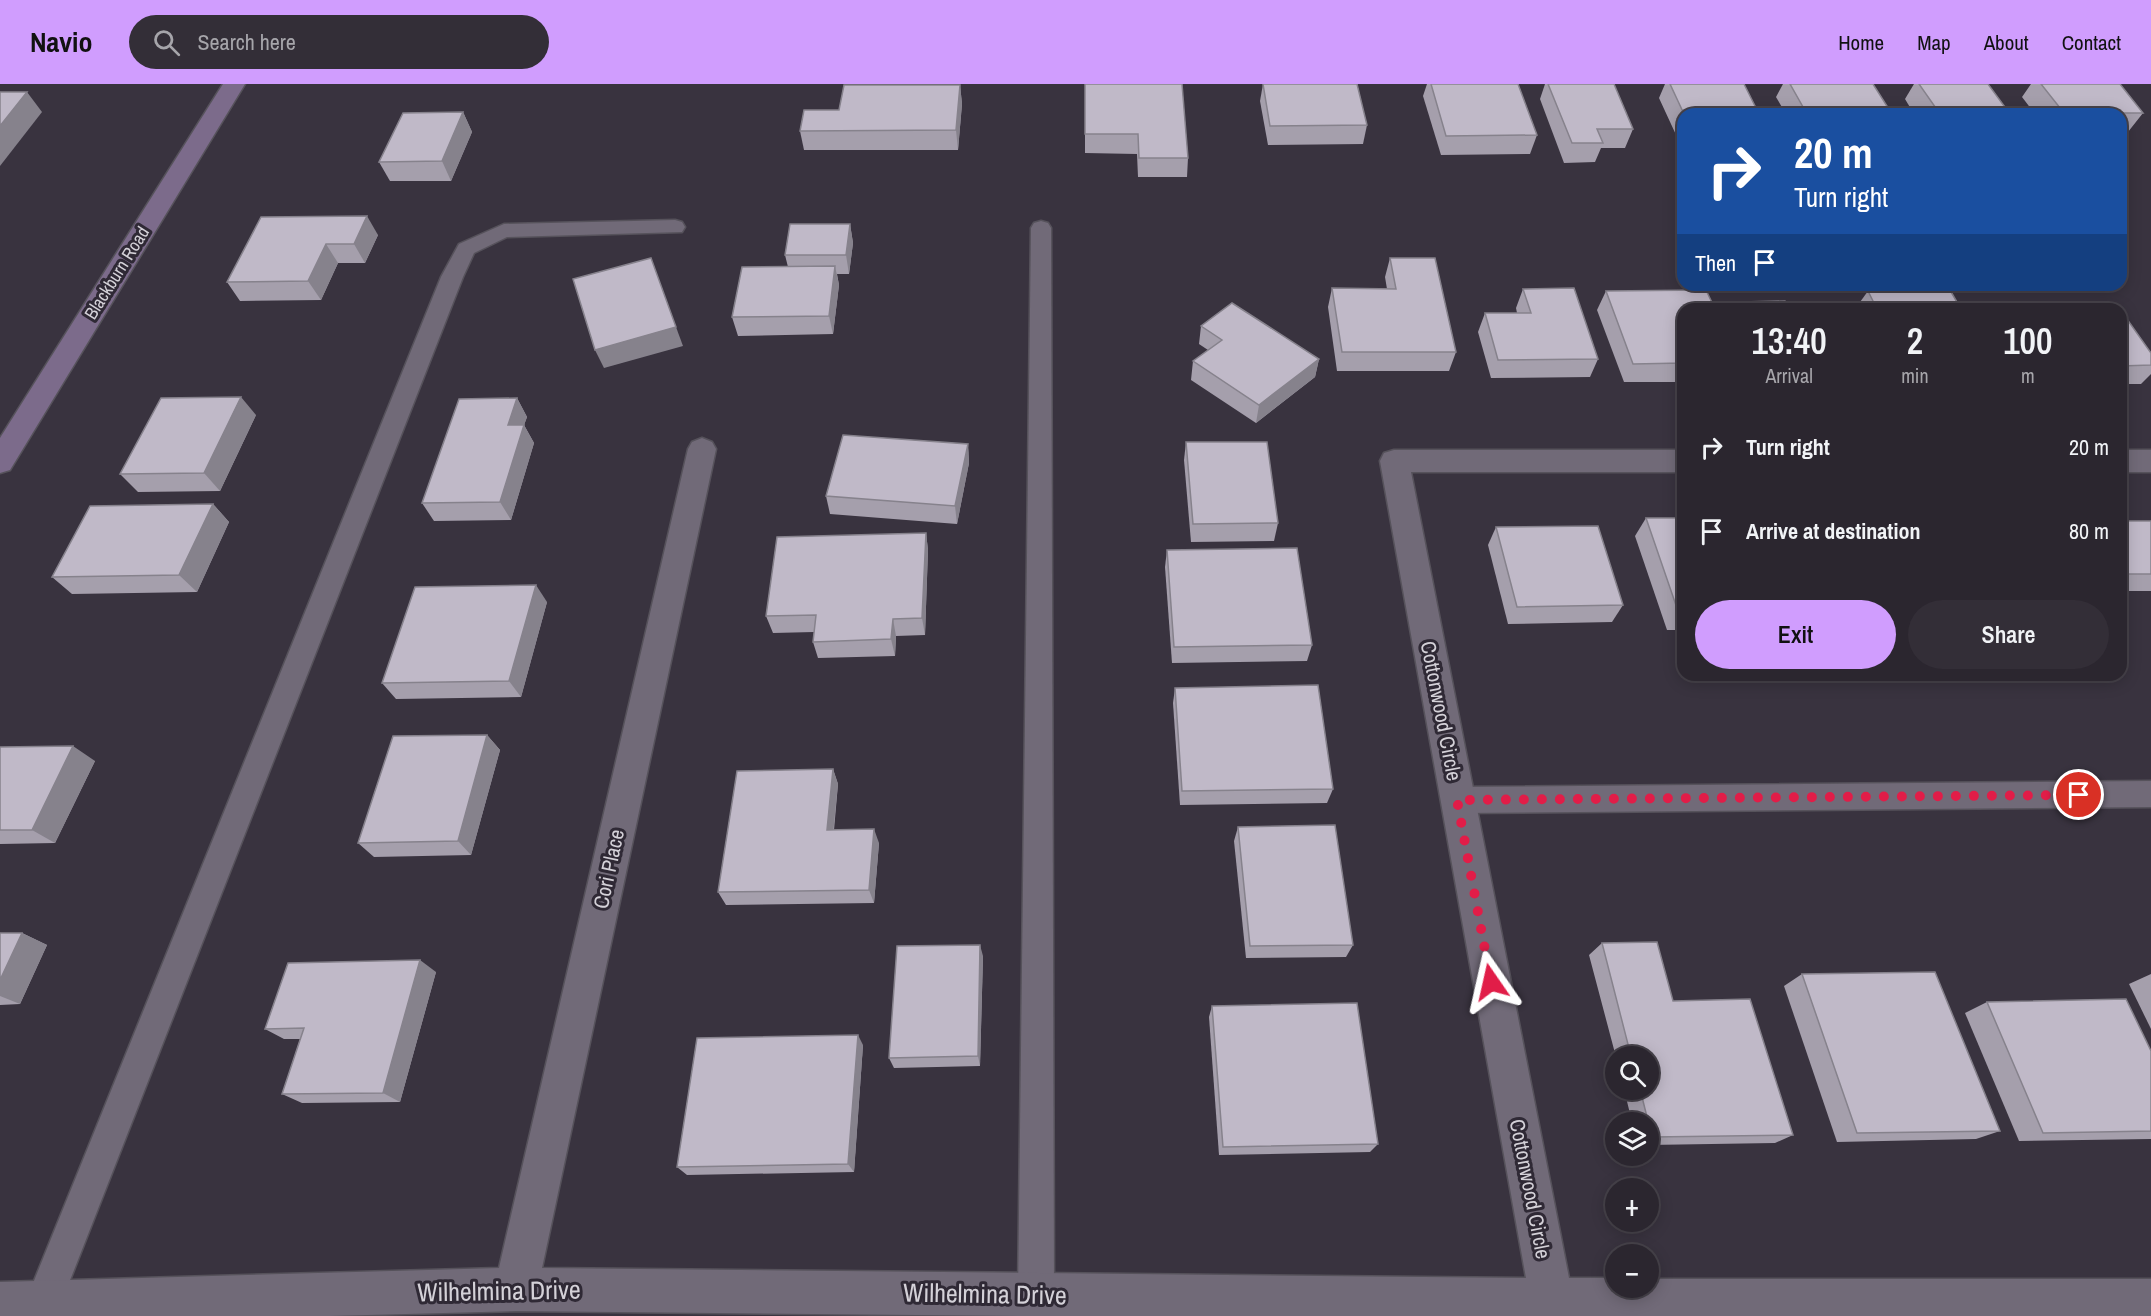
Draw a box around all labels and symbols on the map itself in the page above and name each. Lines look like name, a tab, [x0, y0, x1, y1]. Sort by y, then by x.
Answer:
street label: Blackburn Road	[78, 222, 155, 324]
street label: Cottonwood Circle	[1414, 639, 1469, 783]
pin	[2053, 769, 2104, 820]
street label: Cori Place	[586, 827, 631, 911]
position arrow	[1459, 950, 1523, 1014]
street label: Cottonwood Circle	[1503, 1117, 1558, 1261]
street label: Wilhelmina Drive	[417, 1272, 581, 1309]
street label: Wilhelmina Drive	[903, 1275, 1067, 1312]

